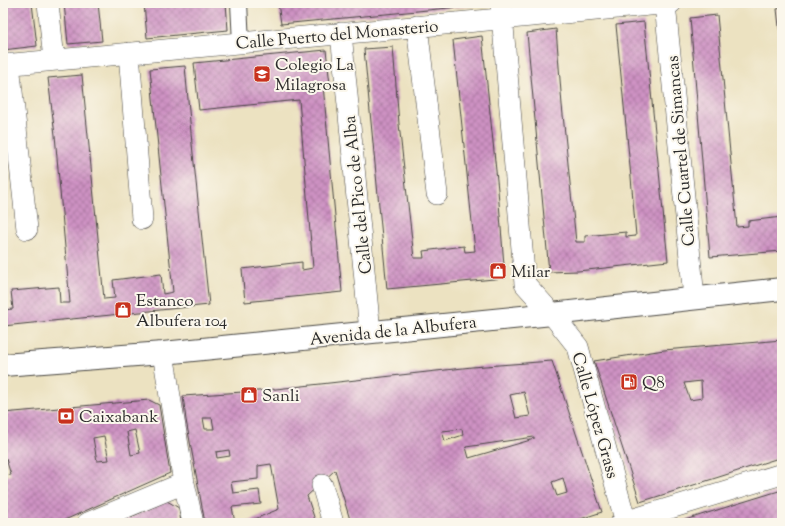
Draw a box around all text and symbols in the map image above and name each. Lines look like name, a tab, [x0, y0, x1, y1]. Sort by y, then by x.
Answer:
street label: Calle Puerto del Monasterio	[235, 15, 440, 57]
place label: Colegio La Milagrosa	[275, 54, 354, 98]
street label: Calle Cuartel de Simancas	[662, 54, 702, 247]
school or university icon: Colegio La Milagrosa	[252, 64, 272, 84]
street label: Calle del Pico de Alba	[339, 114, 379, 275]
shop icon: Milar	[488, 261, 508, 281]
place label: Milar	[511, 261, 551, 285]
place label: Estanco Albufera 104	[136, 290, 228, 334]
shop icon: Estanco Albufera 104	[113, 300, 133, 320]
street label: Avenida de la Albufera	[309, 311, 478, 353]
street label: Calle López Grass	[565, 350, 624, 482]
fuel station icon: Q8	[619, 372, 639, 392]
place label: Q8	[642, 372, 665, 396]
shop icon: Sanli	[239, 385, 259, 405]
place label: Sanli	[262, 385, 300, 409]
bank icon: Caixabank	[56, 406, 76, 426]
place label: Caixabank	[79, 406, 159, 430]

